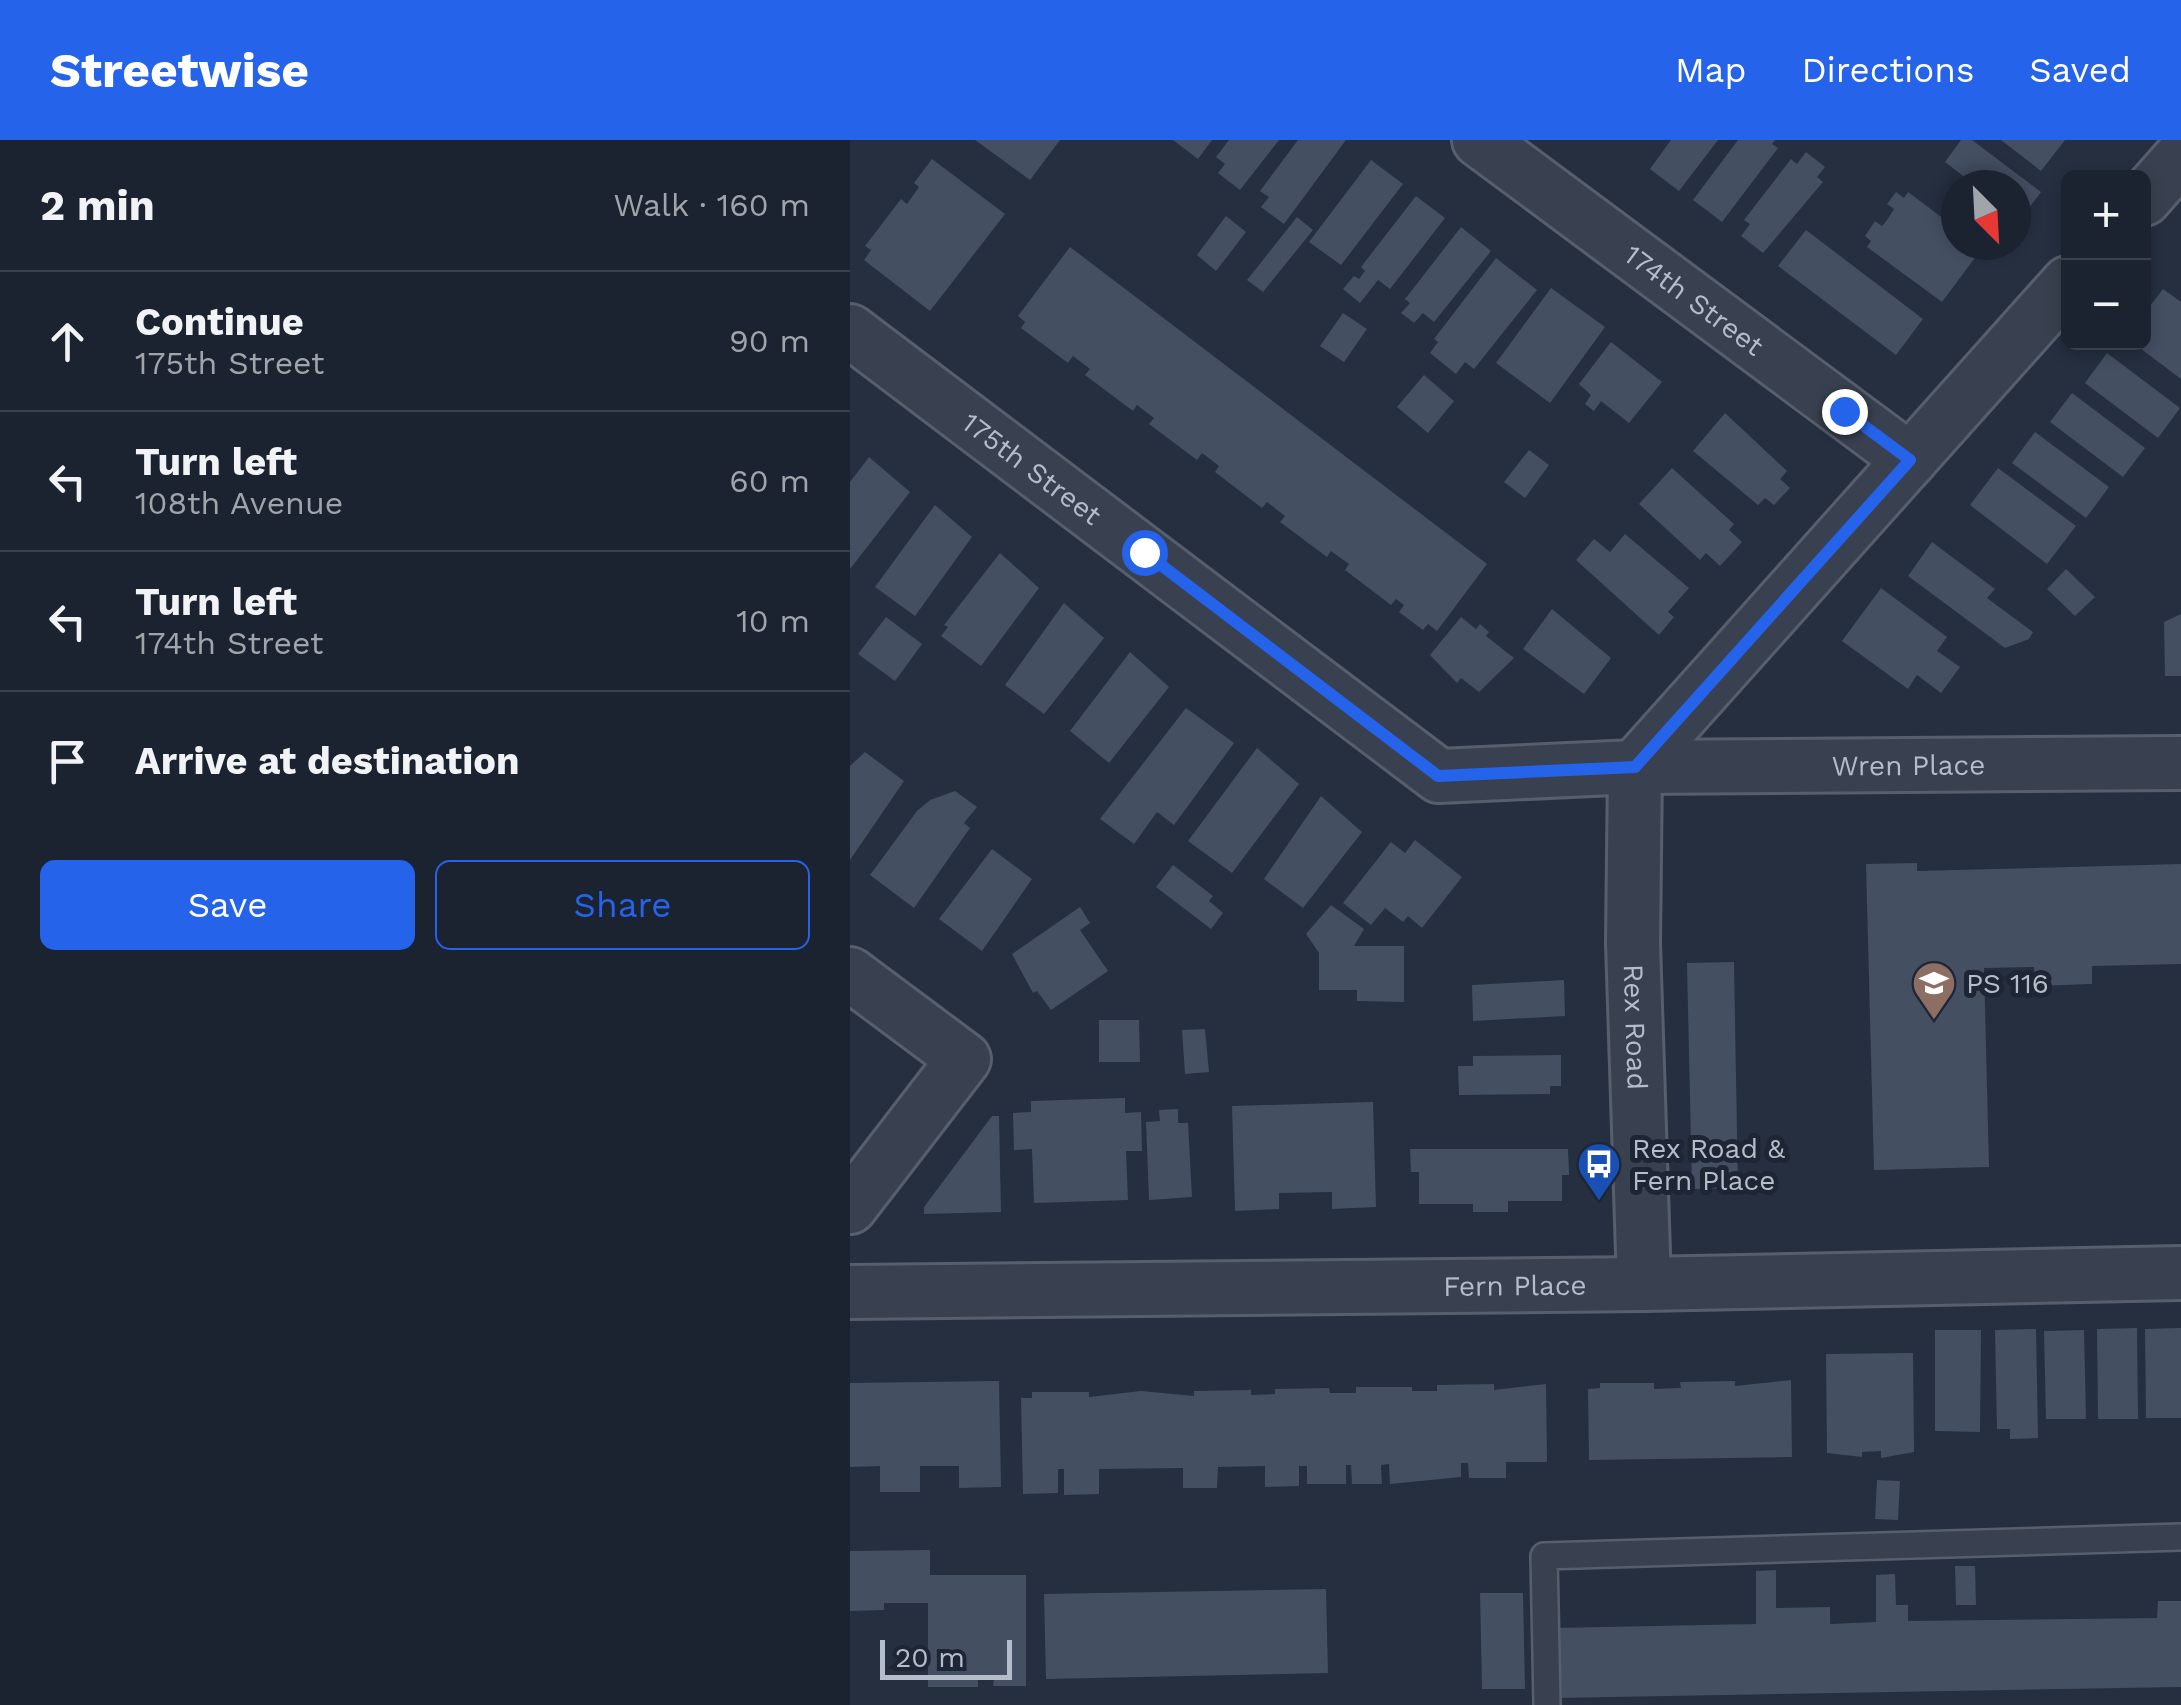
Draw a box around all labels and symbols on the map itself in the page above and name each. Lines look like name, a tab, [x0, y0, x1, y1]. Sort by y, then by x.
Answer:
north arrow	[1941, 170, 2031, 260]
street label: 174th Street	[1618, 237, 1770, 362]
route end	[1822, 389, 1868, 435]
street label: 175th Street	[956, 405, 1108, 532]
route start	[1122, 530, 1168, 576]
street label: Wren Place	[1832, 748, 1986, 782]
school or university icon: PS 116	[1911, 960, 1957, 1021]
street label: Rex Road	[1617, 963, 1654, 1090]
place label: PS 116	[1966, 967, 2049, 1000]
place label: Rex Road & Fern Place	[1632, 1132, 1786, 1197]
bus stop icon: Rex Road & Fern Place	[1576, 1141, 1622, 1202]
street label: Fern Place	[1443, 1268, 1587, 1303]
scale bar	[880, 1635, 1012, 1680]

